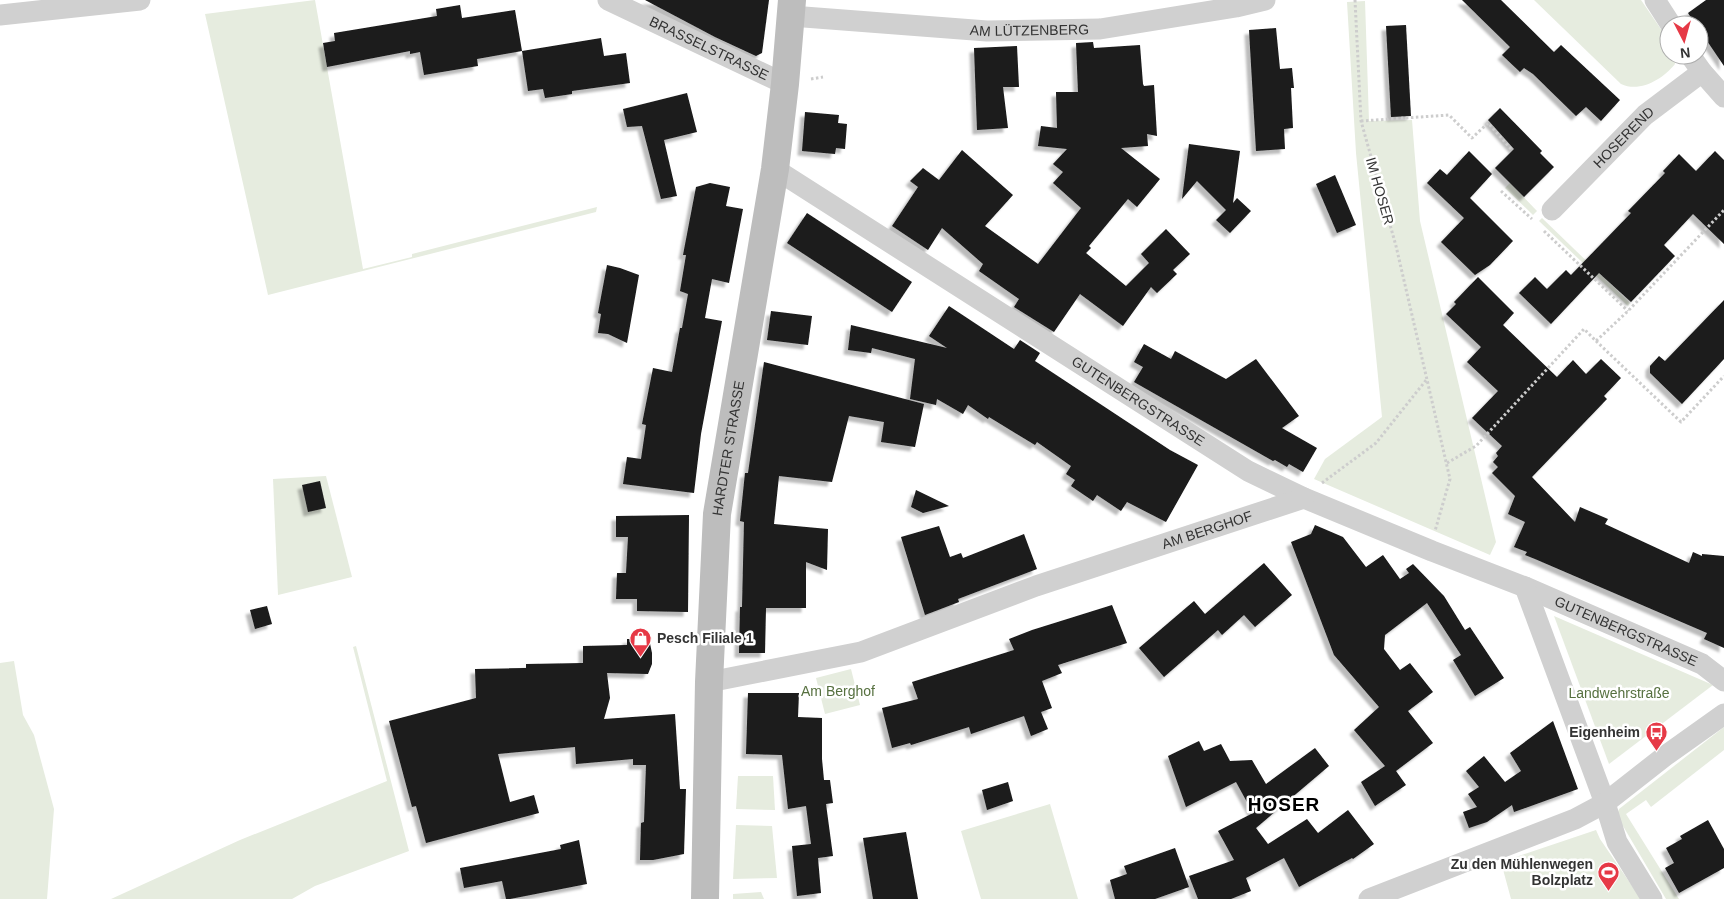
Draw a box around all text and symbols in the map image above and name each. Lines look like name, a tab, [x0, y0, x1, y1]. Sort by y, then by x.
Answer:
street label: BRASSELSTRASSE	[647, 13, 771, 83]
north arrow	[1659, 15, 1709, 65]
street label: AM LÜTZENBERG	[969, 21, 1089, 39]
text: N	[1679, 44, 1691, 61]
street label: HOSEREND	[1590, 103, 1657, 171]
street label: IM HOSER	[1363, 156, 1397, 226]
street label: GUTENBERGSTRASSE	[1069, 353, 1208, 449]
street label: HARDTER STRASSE	[709, 379, 747, 517]
street label: AM BERGHOF	[1160, 508, 1254, 552]
street label: GUTENBERGSTRASSE	[1552, 593, 1700, 669]
shop icon: Pesch Filiale 1	[629, 626, 653, 657]
place label: Pesch Filiale 1	[657, 630, 754, 646]
park label: Am Berghof	[801, 683, 875, 699]
park label: Landwehrstraße	[1568, 685, 1670, 701]
bus stop icon: Eigenheim	[1644, 720, 1668, 751]
place label: Eigenheim	[1569, 724, 1640, 740]
district label: HOSER	[1248, 794, 1320, 815]
place label: Zu den Mühlenwegen Bolzplatz	[1451, 856, 1593, 888]
sports icon: Zu den Mühlenwegen Bolzplatz	[1597, 860, 1621, 891]

